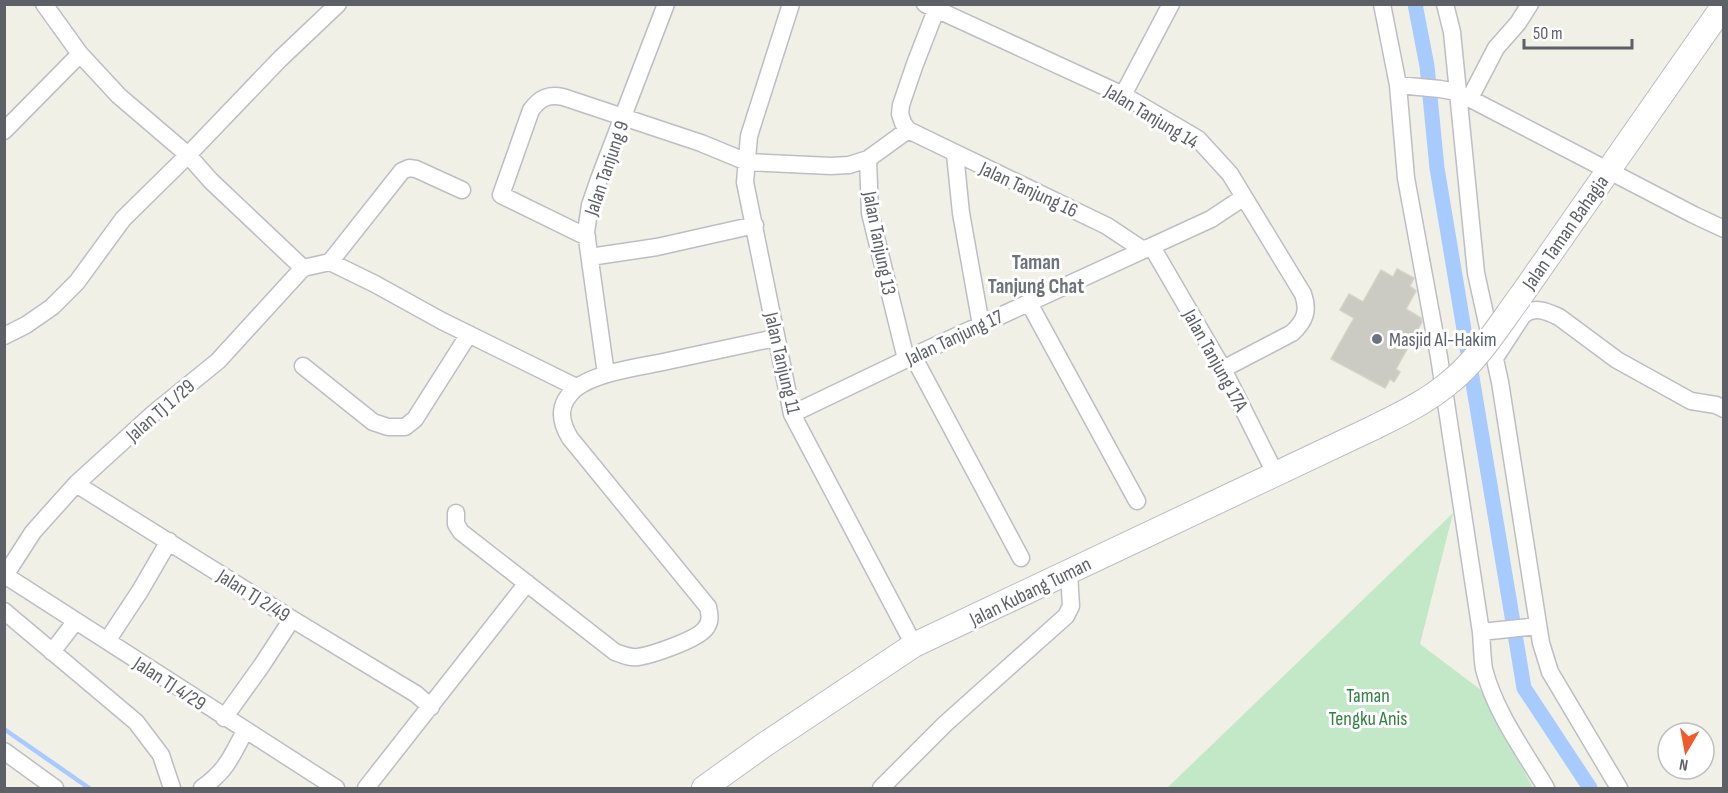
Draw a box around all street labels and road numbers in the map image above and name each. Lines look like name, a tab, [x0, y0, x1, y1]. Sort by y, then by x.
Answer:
street label: Jalan Tanjung 14	[1099, 79, 1203, 154]
street label: Jalan Tanjung 9	[579, 118, 634, 220]
street label: Jalan Tanjung 16	[975, 156, 1081, 223]
street label: Jalan Taman Bahagia	[1517, 171, 1614, 295]
street label: Jalan Tanjung 13	[857, 188, 901, 297]
street label: Jalan Tanjung 17A	[1177, 304, 1253, 416]
street label: Jalan Tanjung 17	[901, 305, 1007, 371]
street label: Jalan Tanjung 11	[758, 309, 805, 416]
street label: Jalan TJ 1 /29	[121, 374, 200, 448]
street label: Jalan Kubang Tuman	[965, 552, 1095, 632]
street label: Jalan TJ 2/49	[212, 564, 294, 628]
street label: Jalan TJ 4/29	[128, 651, 210, 716]

